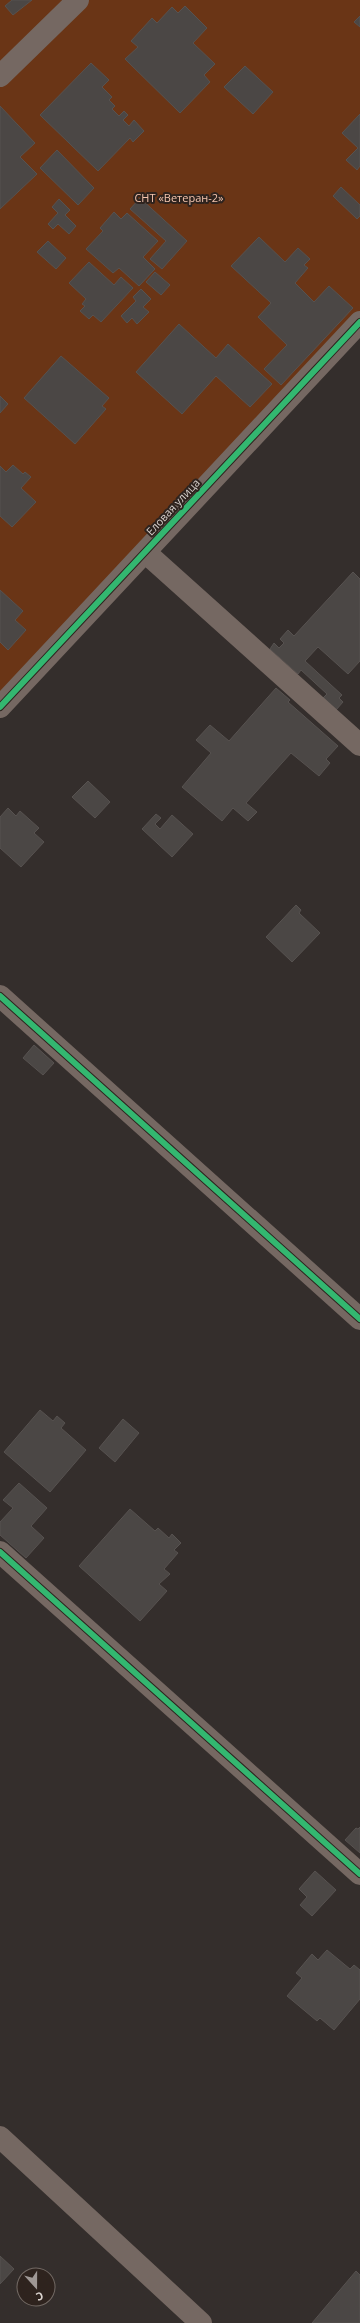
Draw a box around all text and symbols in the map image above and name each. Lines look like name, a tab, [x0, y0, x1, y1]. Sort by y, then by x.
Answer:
park label: СНТ «Ветеран-2»	[134, 190, 224, 205]
street label: Еловая улица	[143, 475, 203, 538]
north arrow	[16, 2267, 56, 2307]
text: С	[34, 2289, 46, 2305]

